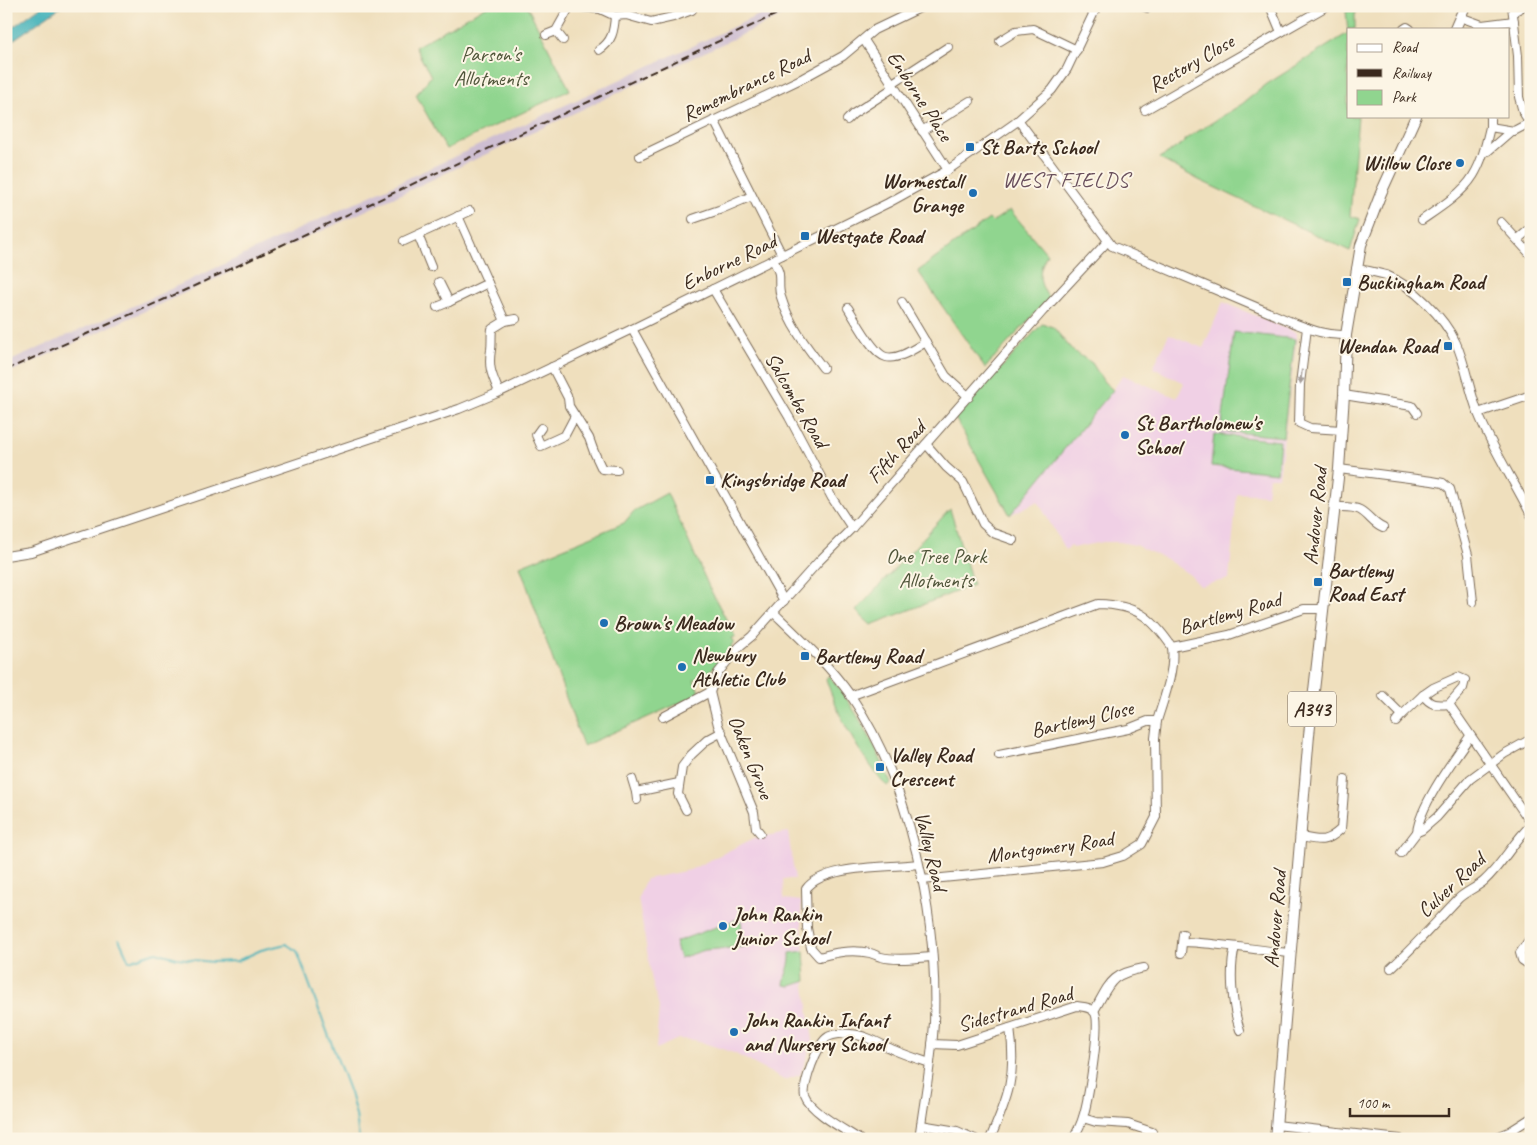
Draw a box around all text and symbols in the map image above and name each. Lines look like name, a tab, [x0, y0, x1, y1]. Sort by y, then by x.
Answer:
street label: Rectory Close	[1144, 27, 1240, 98]
legend	[1347, 28, 1510, 118]
text: Road	[1392, 38, 1419, 57]
park label: Parson's Allotments	[454, 41, 530, 91]
street label: Remembrance Road	[678, 41, 818, 127]
street label: Enborne Place	[881, 46, 960, 148]
text: Railway	[1392, 64, 1433, 83]
text: Park	[1392, 88, 1417, 107]
place label: St Barts School	[980, 134, 1100, 160]
marker: St Barts School	[964, 141, 976, 153]
place label: Willow Close	[1363, 150, 1452, 176]
marker: Willow Close	[1454, 157, 1466, 169]
district label: WEST FIELDS	[1002, 166, 1133, 194]
place label: Wormestall Grange	[882, 168, 967, 218]
marker: Wormestall Grange	[967, 187, 979, 199]
place label: Westgate Road	[815, 223, 926, 249]
street label: Enborne Road	[677, 226, 784, 296]
marker: Westgate Road	[799, 230, 811, 242]
place label: Buckingham Road	[1357, 269, 1488, 295]
marker: Buckingham Road	[1341, 276, 1353, 288]
place label: Wendan Road	[1338, 333, 1442, 359]
marker: Wendan Road	[1442, 340, 1454, 352]
street label: Salcombe Road	[759, 348, 836, 455]
one-way arrow	[1297, 369, 1305, 385]
place label: St Bartholomew's School	[1135, 410, 1264, 460]
street label: Fifth Road	[861, 412, 933, 489]
marker: St Bartholomew's School	[1119, 429, 1131, 441]
street label: Andover Road	[1297, 462, 1333, 566]
place label: Kingsbridge Road	[720, 467, 848, 493]
marker: Kingsbridge Road	[704, 474, 716, 486]
park label: One Tree Park Allotments	[886, 543, 988, 593]
place label: Bartlemy Road East	[1328, 557, 1406, 607]
marker: Bartlemy Road East	[1312, 576, 1324, 588]
street label: Bartlemy Road	[1176, 585, 1287, 640]
place label: Brown's Meadow	[614, 610, 736, 636]
marker: Brown's Meadow	[598, 617, 610, 629]
place label: Newbury Athletic Club	[692, 642, 786, 692]
place label: Bartlemy Road	[815, 643, 925, 670]
marker: Bartlemy Road	[799, 650, 811, 662]
marker: Newbury Athletic Club	[676, 661, 688, 673]
road number: A343	[1288, 692, 1336, 726]
street label: Bartlemy Close	[1028, 694, 1138, 743]
street label: Oaken Grove	[723, 712, 780, 804]
place label: Valley Road Crescent	[890, 742, 976, 792]
marker: Valley Road Crescent	[874, 761, 886, 773]
street label: Valley Road	[909, 809, 954, 897]
street label: Montgomery Road	[985, 825, 1119, 869]
street label: Culver Road	[1412, 844, 1493, 923]
street label: Andover Road	[1258, 865, 1293, 969]
place label: John Rankin Junior School	[731, 901, 833, 951]
marker: John Rankin Junior School	[717, 920, 729, 932]
street label: Sidestrand Road	[955, 979, 1079, 1038]
place label: John Rankin Infant and Nursery School	[742, 1007, 891, 1057]
marker: John Rankin Infant and Nursery School	[728, 1026, 740, 1038]
scale bar	[1350, 1085, 1448, 1117]
text: 100 m	[1357, 1094, 1391, 1113]

